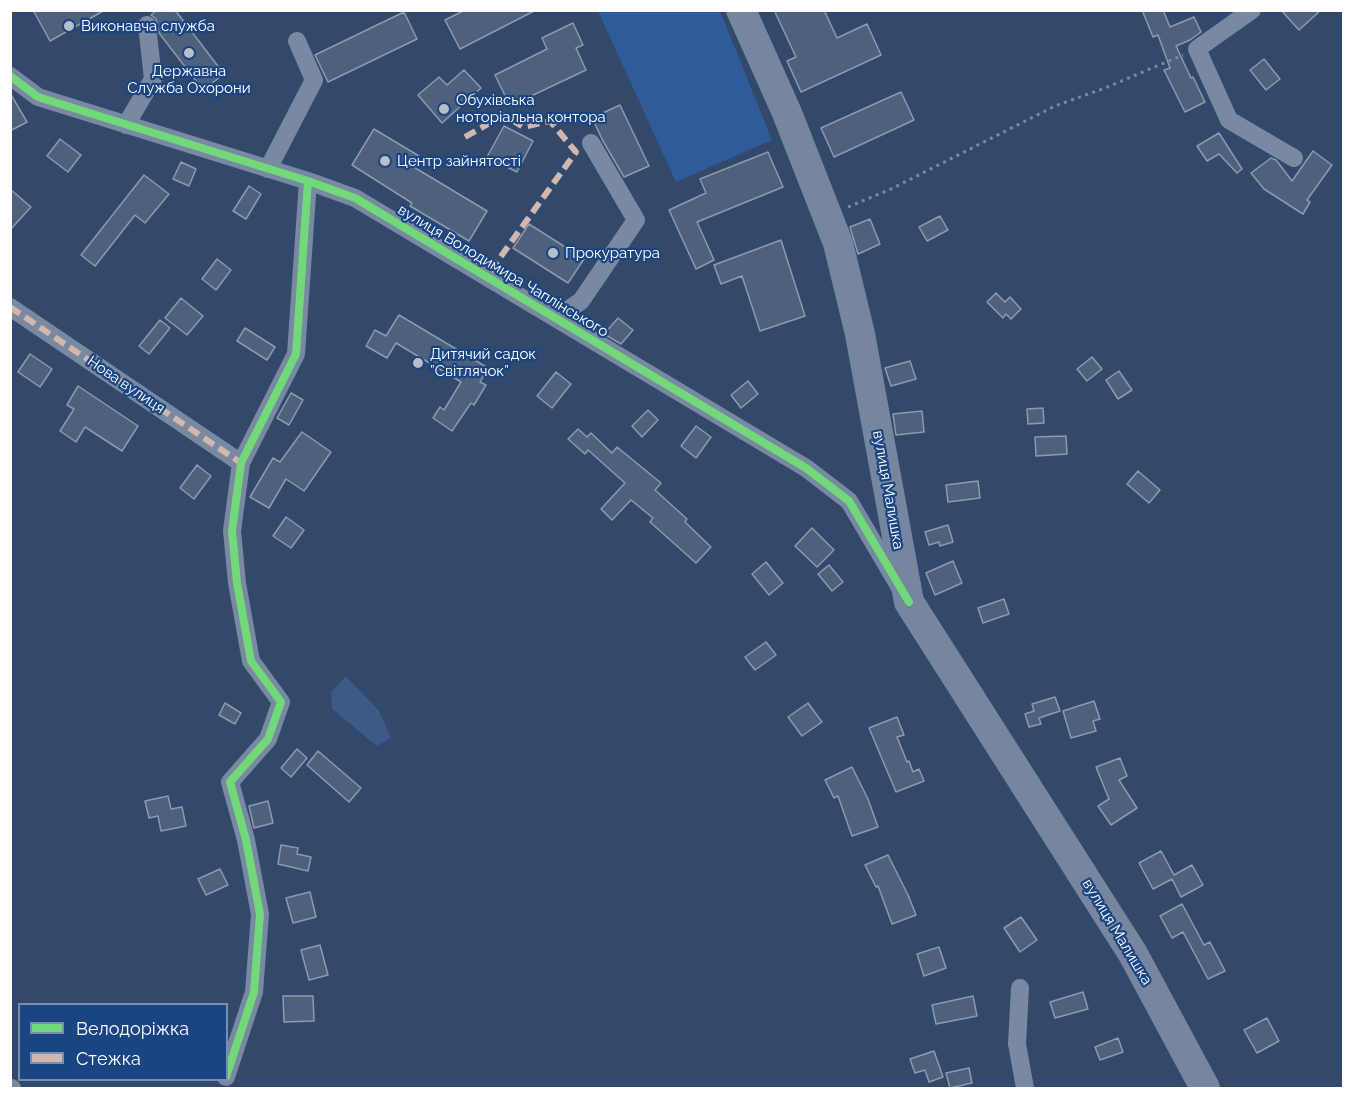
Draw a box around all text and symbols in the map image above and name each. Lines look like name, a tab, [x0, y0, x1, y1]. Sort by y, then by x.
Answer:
place label: Виконавча служба	[81, 17, 215, 35]
marker: Виконавча служба	[62, 19, 76, 33]
marker: Державна Служба Охорони	[182, 46, 196, 60]
place label: Державна Служба Охорони	[127, 62, 251, 97]
place label: Обухівська ноторіальна контора	[456, 91, 606, 126]
marker: Обухівська ноторіальна контора	[437, 102, 451, 116]
place label: Центр зайнятості	[397, 152, 521, 170]
marker: Центр зайнятості	[378, 154, 392, 168]
street label: вулиця Володимира Чаплінського	[395, 201, 611, 341]
place label: Прокуратура	[565, 244, 660, 262]
marker: Прокуратура	[546, 246, 560, 260]
place label: Дитячий садок ”Світлячок”	[430, 345, 536, 380]
street label: Нова вулиця	[84, 352, 168, 418]
marker: Дитячий садок ”Світлячок”	[411, 356, 425, 370]
street label: вулиця Малишка	[869, 429, 907, 551]
street label: вулиця Малишка	[1078, 876, 1156, 988]
legend	[18, 1003, 228, 1081]
text: Велодоріжка	[76, 1018, 189, 1039]
text: Стежка	[76, 1048, 141, 1069]

